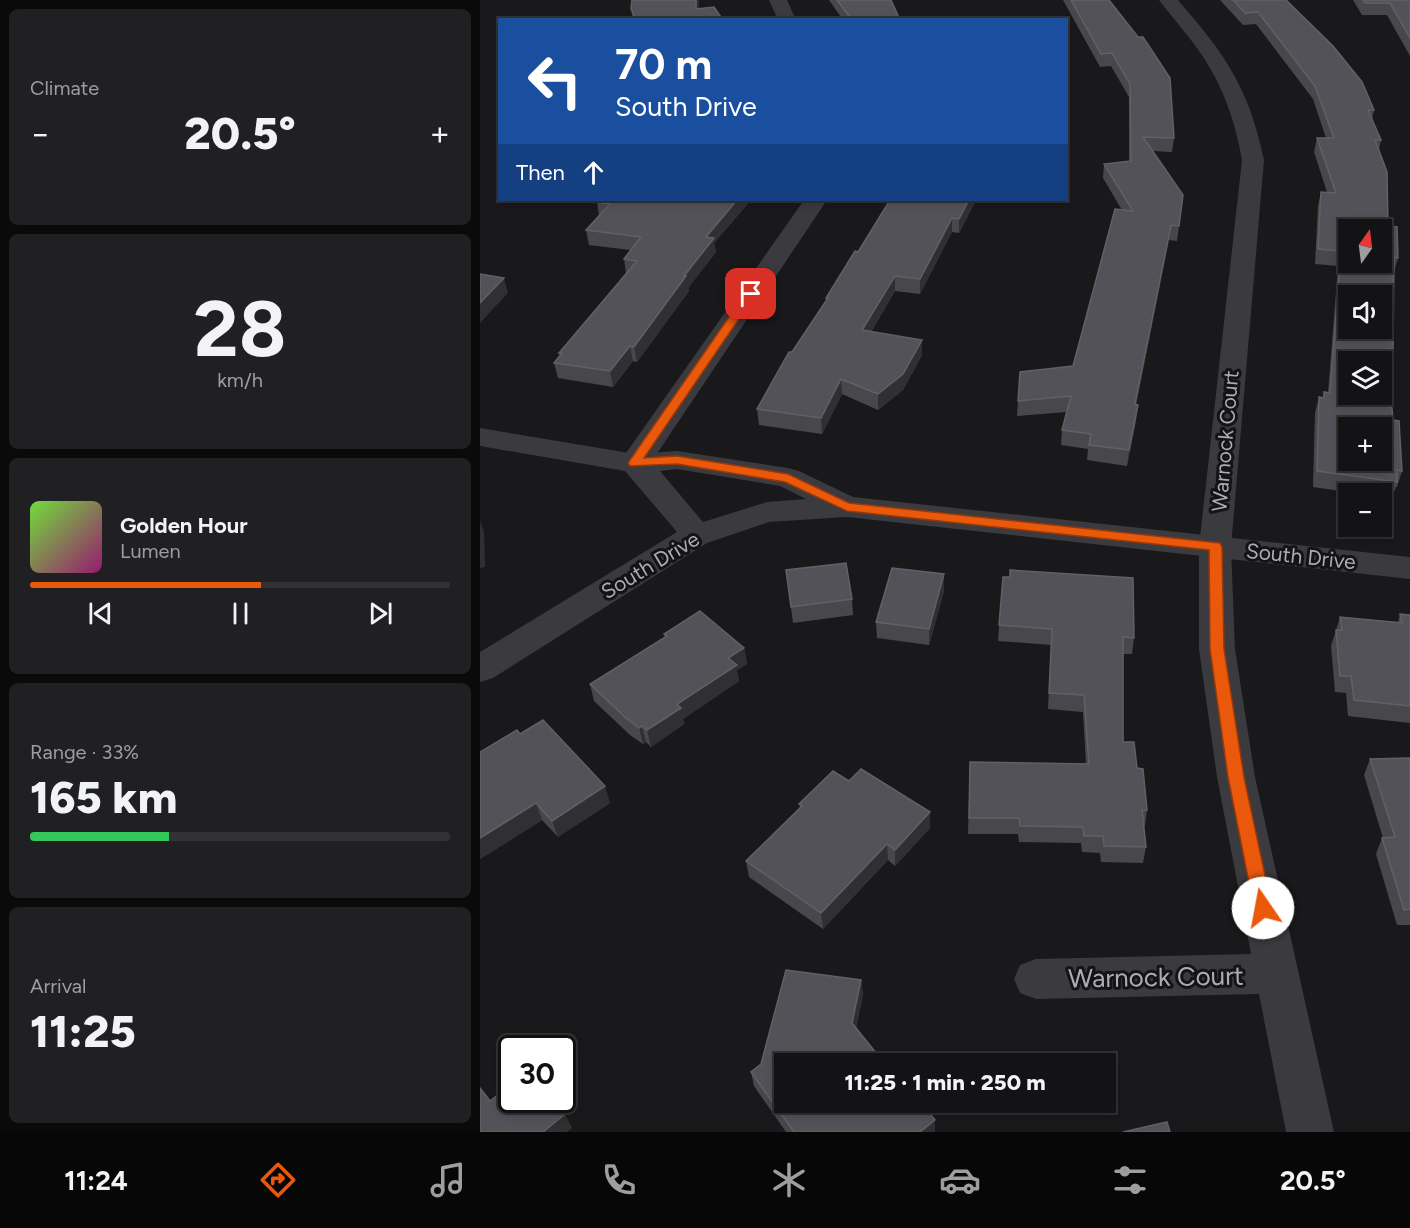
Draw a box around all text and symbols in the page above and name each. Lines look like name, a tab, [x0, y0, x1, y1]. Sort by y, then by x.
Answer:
text: 70 m	[615, 39, 712, 90]
icon: left	[516, 42, 594, 120]
text: Climate	[30, 76, 99, 100]
text: South Drive	[615, 90, 757, 123]
text: 20.5°	[184, 106, 296, 160]
text: −	[30, 114, 51, 153]
text: +	[429, 114, 450, 153]
icon: ahead	[577, 156, 610, 189]
text: Then	[516, 159, 565, 186]
north arrow	[1338, 219, 1392, 273]
map controls	[1338, 219, 1392, 537]
pin	[725, 268, 776, 319]
icon: arrive	[734, 277, 767, 310]
text: 28	[194, 282, 286, 376]
button: sound	[1338, 285, 1392, 339]
button: layers	[1338, 351, 1392, 405]
text: km/h	[217, 368, 263, 392]
street label: Warnock Court	[1206, 369, 1244, 513]
button: +	[1338, 417, 1392, 471]
button: −	[1338, 483, 1392, 537]
text: Golden Hour	[120, 512, 248, 539]
street label: South Drive	[596, 526, 704, 604]
street label: South Drive	[1245, 538, 1357, 574]
text: Lumen	[120, 539, 181, 563]
icon: previous	[84, 597, 117, 630]
icon: pause	[224, 597, 257, 630]
icon: next	[364, 597, 397, 630]
text: Range · 33%	[30, 740, 139, 764]
text: 165 km	[30, 770, 177, 824]
position arrow	[1231, 876, 1295, 940]
street label: Warnock Court	[1068, 959, 1244, 995]
text: Arrival	[30, 974, 86, 998]
text: 11:25	[30, 1004, 136, 1058]
speed limit sign: 30	[498, 1035, 576, 1113]
text: 11:25 · 1 min · 250 m	[844, 1069, 1046, 1096]
icon: directions	[257, 1159, 299, 1201]
icon: music	[427, 1159, 469, 1201]
icon: phone	[598, 1159, 640, 1201]
icon: climate	[768, 1159, 810, 1201]
icon: car	[939, 1159, 981, 1201]
icon: filters	[1109, 1159, 1151, 1201]
text: 11:24	[64, 1164, 128, 1197]
text: 20.5°	[1280, 1164, 1346, 1197]

